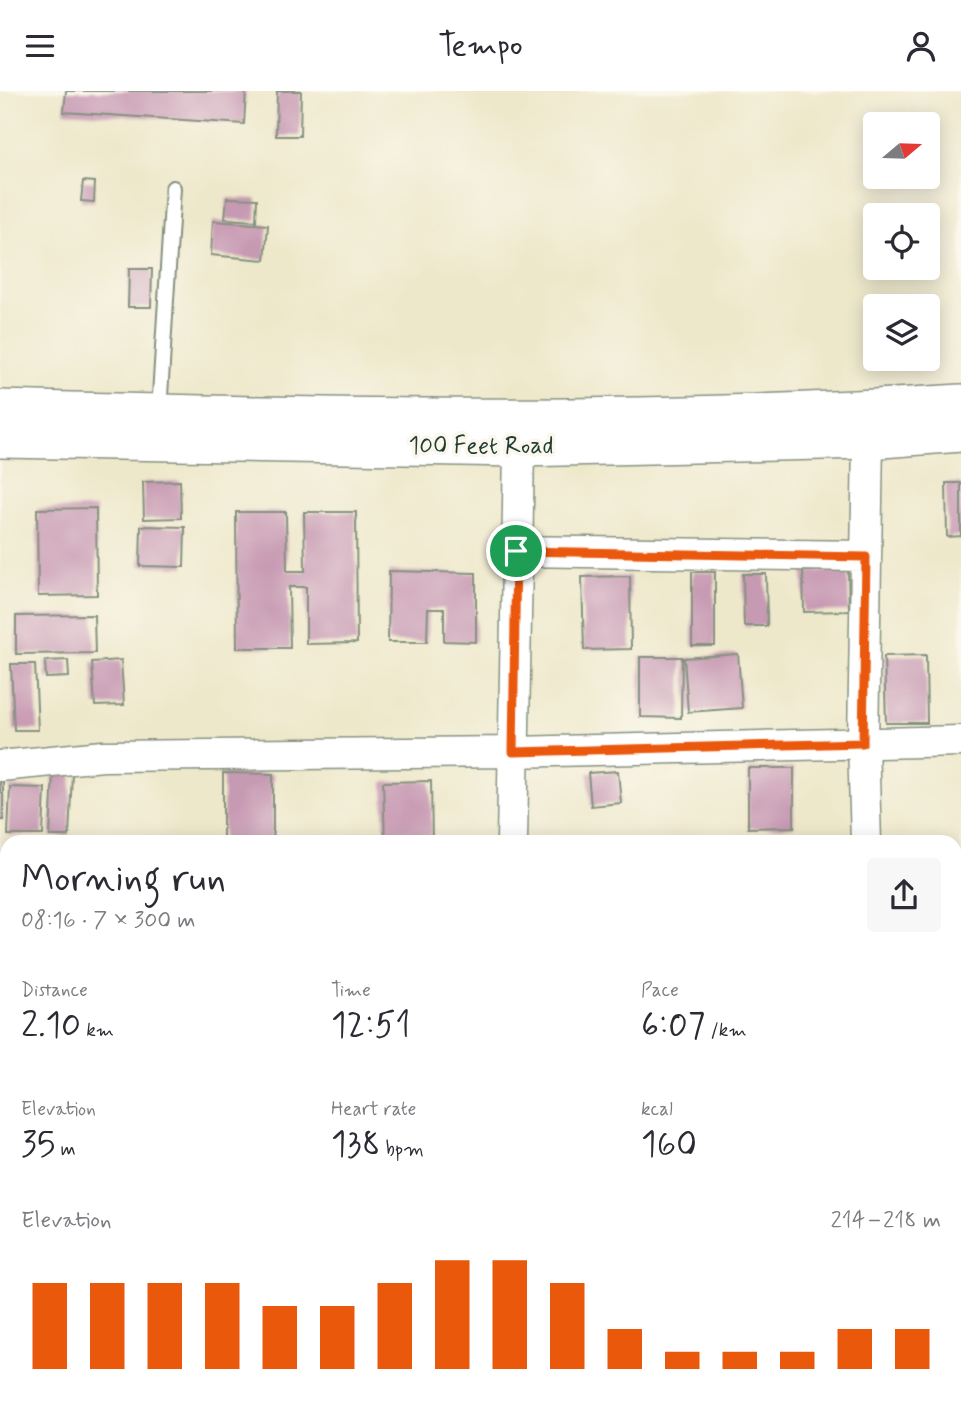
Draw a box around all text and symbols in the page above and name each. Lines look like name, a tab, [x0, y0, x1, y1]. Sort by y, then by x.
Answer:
text: Tempo	[438, 25, 523, 67]
icon: menu	[21, 27, 59, 65]
icon: person	[902, 27, 940, 65]
north arrow	[863, 112, 940, 189]
map controls	[863, 112, 940, 371]
button: locate	[863, 203, 940, 280]
button: layers	[863, 294, 940, 371]
street label: 100 Feet Road	[408, 431, 554, 462]
pin	[486, 521, 546, 581]
icon: arrive	[497, 532, 535, 570]
text: Morning run	[21, 855, 226, 904]
button: share	[867, 858, 941, 932]
text: 08:16 · 7 × 300 m	[21, 906, 196, 936]
text: Distance	[21, 978, 88, 1003]
text: Time	[331, 978, 371, 1003]
text: Pace	[641, 978, 679, 1003]
text: 2.10	[21, 1003, 81, 1049]
text: 12:51	[331, 1003, 411, 1049]
text: 6:07	[641, 1003, 705, 1049]
text: km	[81, 1018, 114, 1043]
text: /km	[705, 1018, 747, 1043]
text: Elevation	[21, 1097, 96, 1122]
text: Heart rate	[331, 1097, 416, 1122]
text: kcal	[641, 1097, 673, 1122]
text: 35	[21, 1122, 55, 1168]
text: 138	[331, 1122, 380, 1168]
text: 160	[641, 1122, 697, 1168]
text: m	[55, 1137, 76, 1162]
text: bpm	[380, 1137, 424, 1162]
text: Elevation	[21, 1206, 112, 1236]
text: 214–218 m	[830, 1206, 941, 1236]

